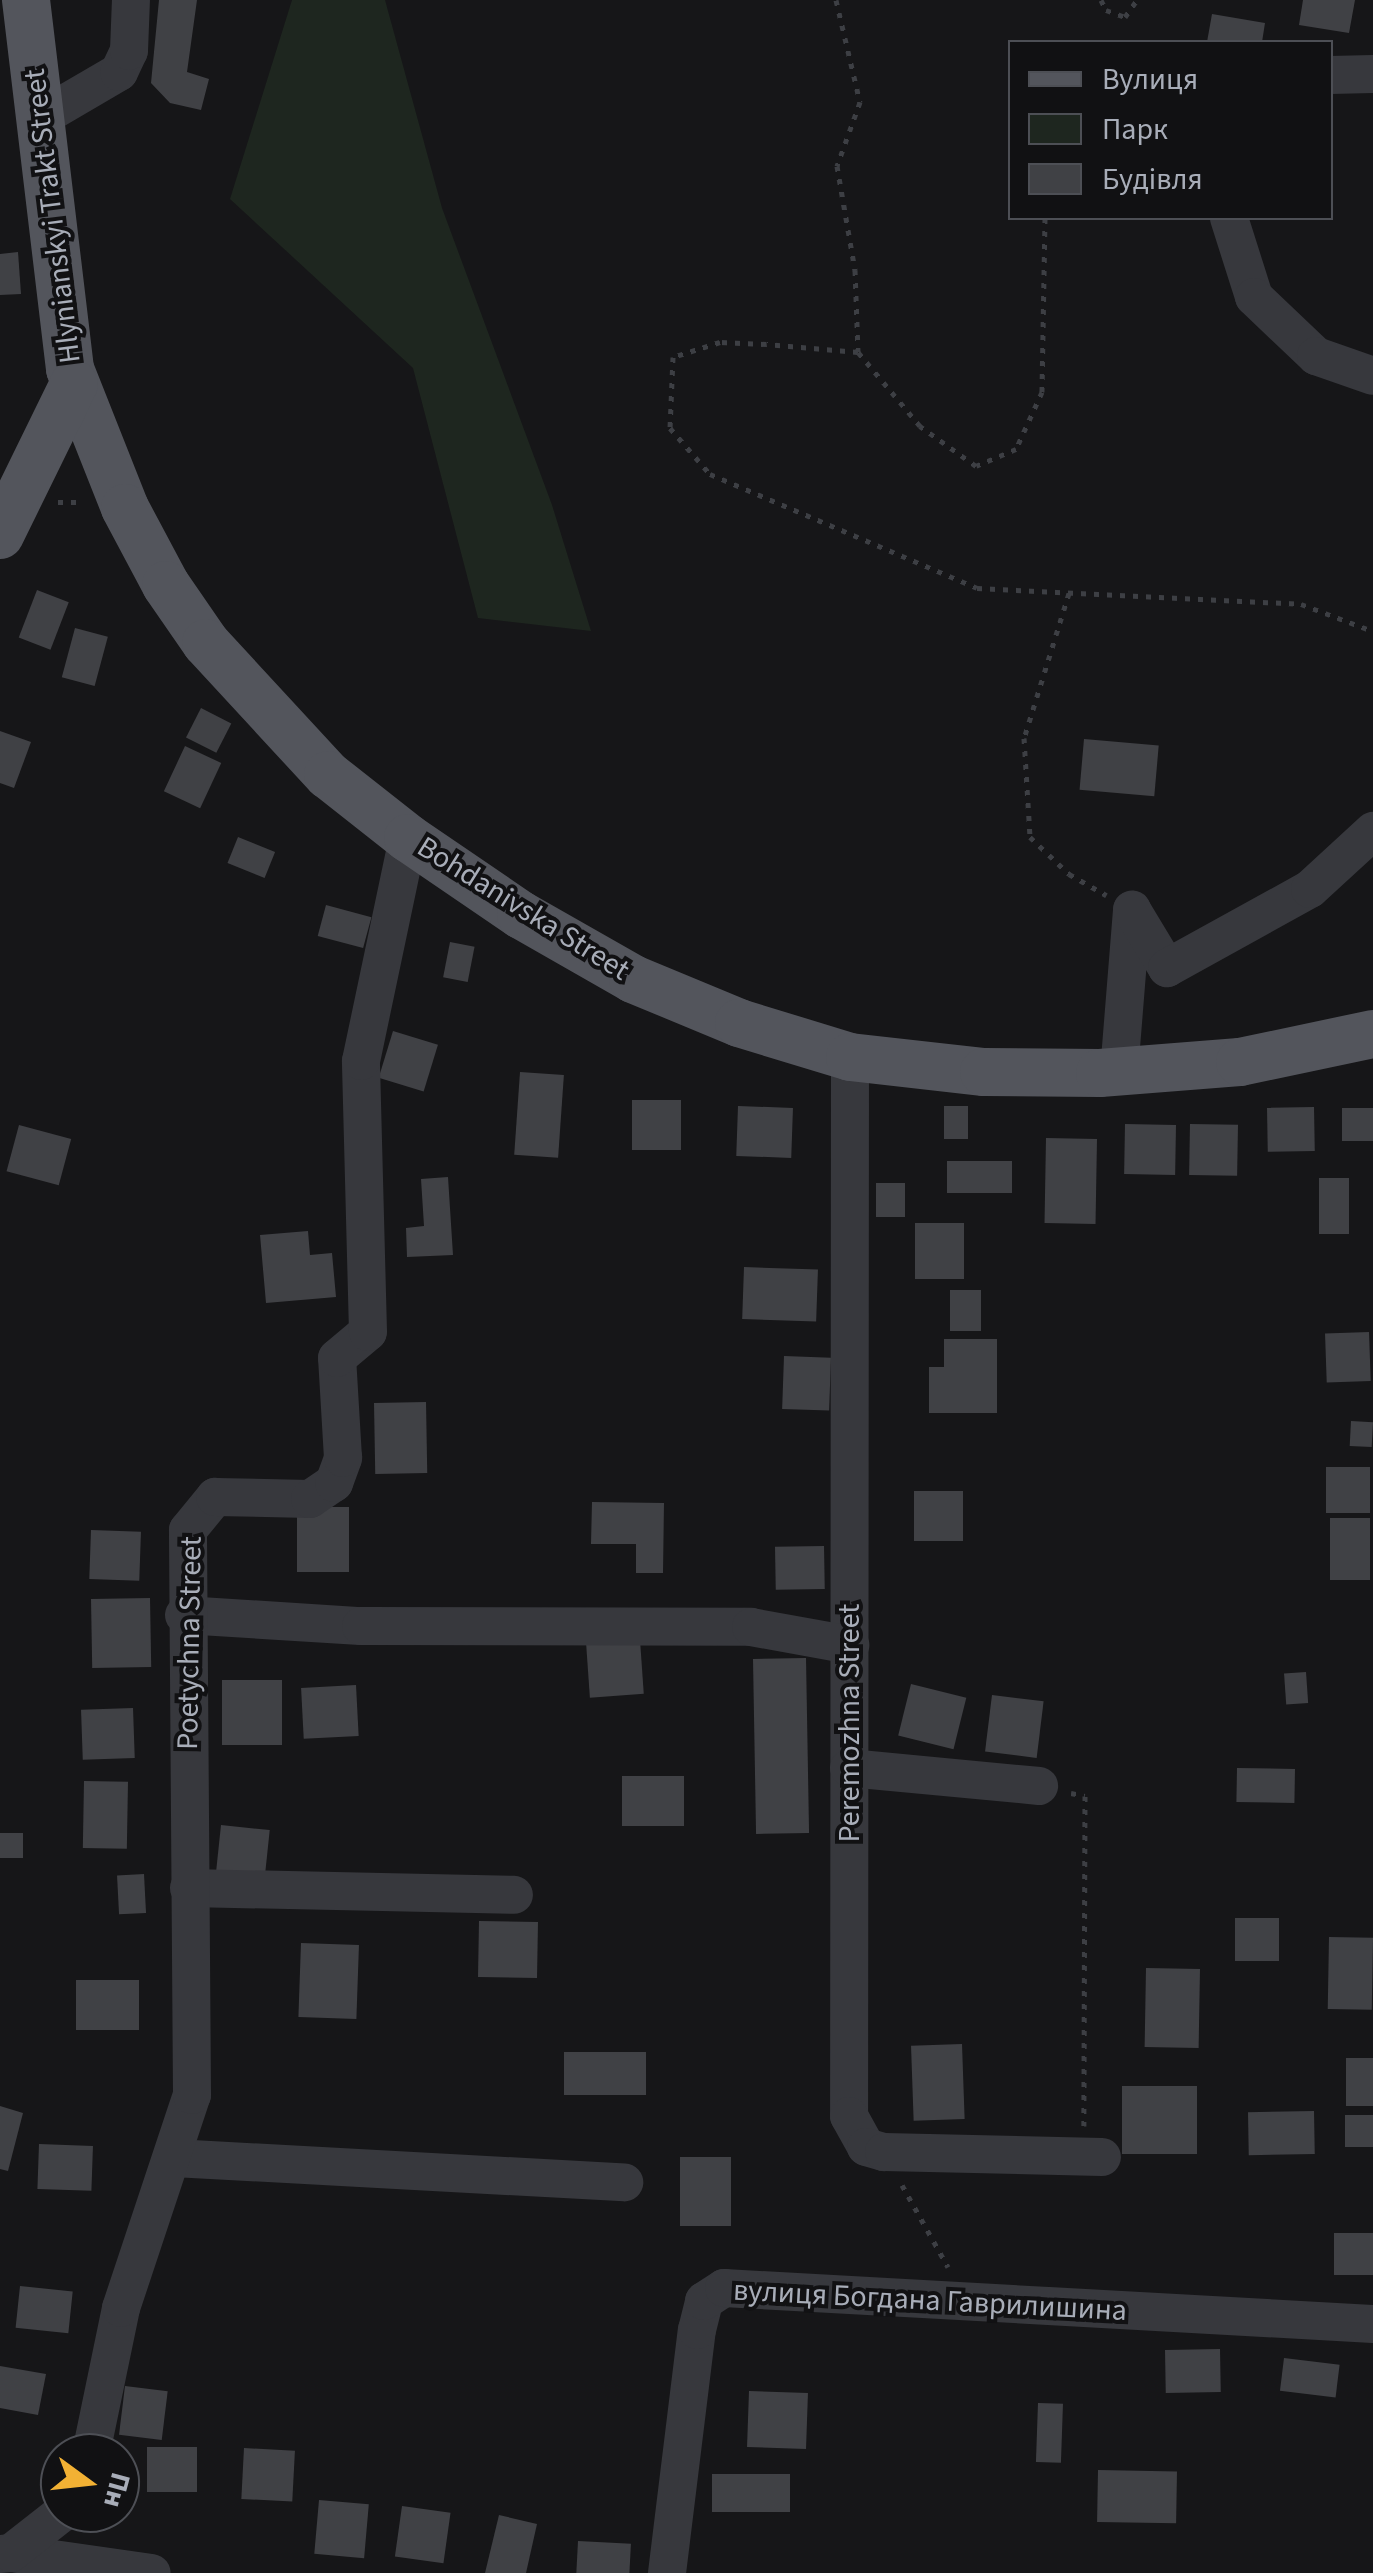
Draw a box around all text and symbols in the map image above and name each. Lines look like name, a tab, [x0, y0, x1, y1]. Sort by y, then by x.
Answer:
legend	[1008, 40, 1333, 220]
text: Вулиця	[1102, 58, 1198, 101]
street label: Hlynianskyi Trakt Street	[17, 67, 89, 365]
text: Парк	[1102, 108, 1168, 151]
text: Будівля	[1102, 158, 1203, 201]
street label: Bohdanivska Street	[410, 829, 636, 989]
street label: Poetychna Street	[170, 1536, 210, 1750]
street label: Peremozhna Street	[832, 1604, 868, 1842]
street label: вулиця Богдана Гаврилишина	[732, 2273, 1128, 2329]
north arrow	[40, 2433, 140, 2533]
text: Пн	[93, 2468, 141, 2512]

